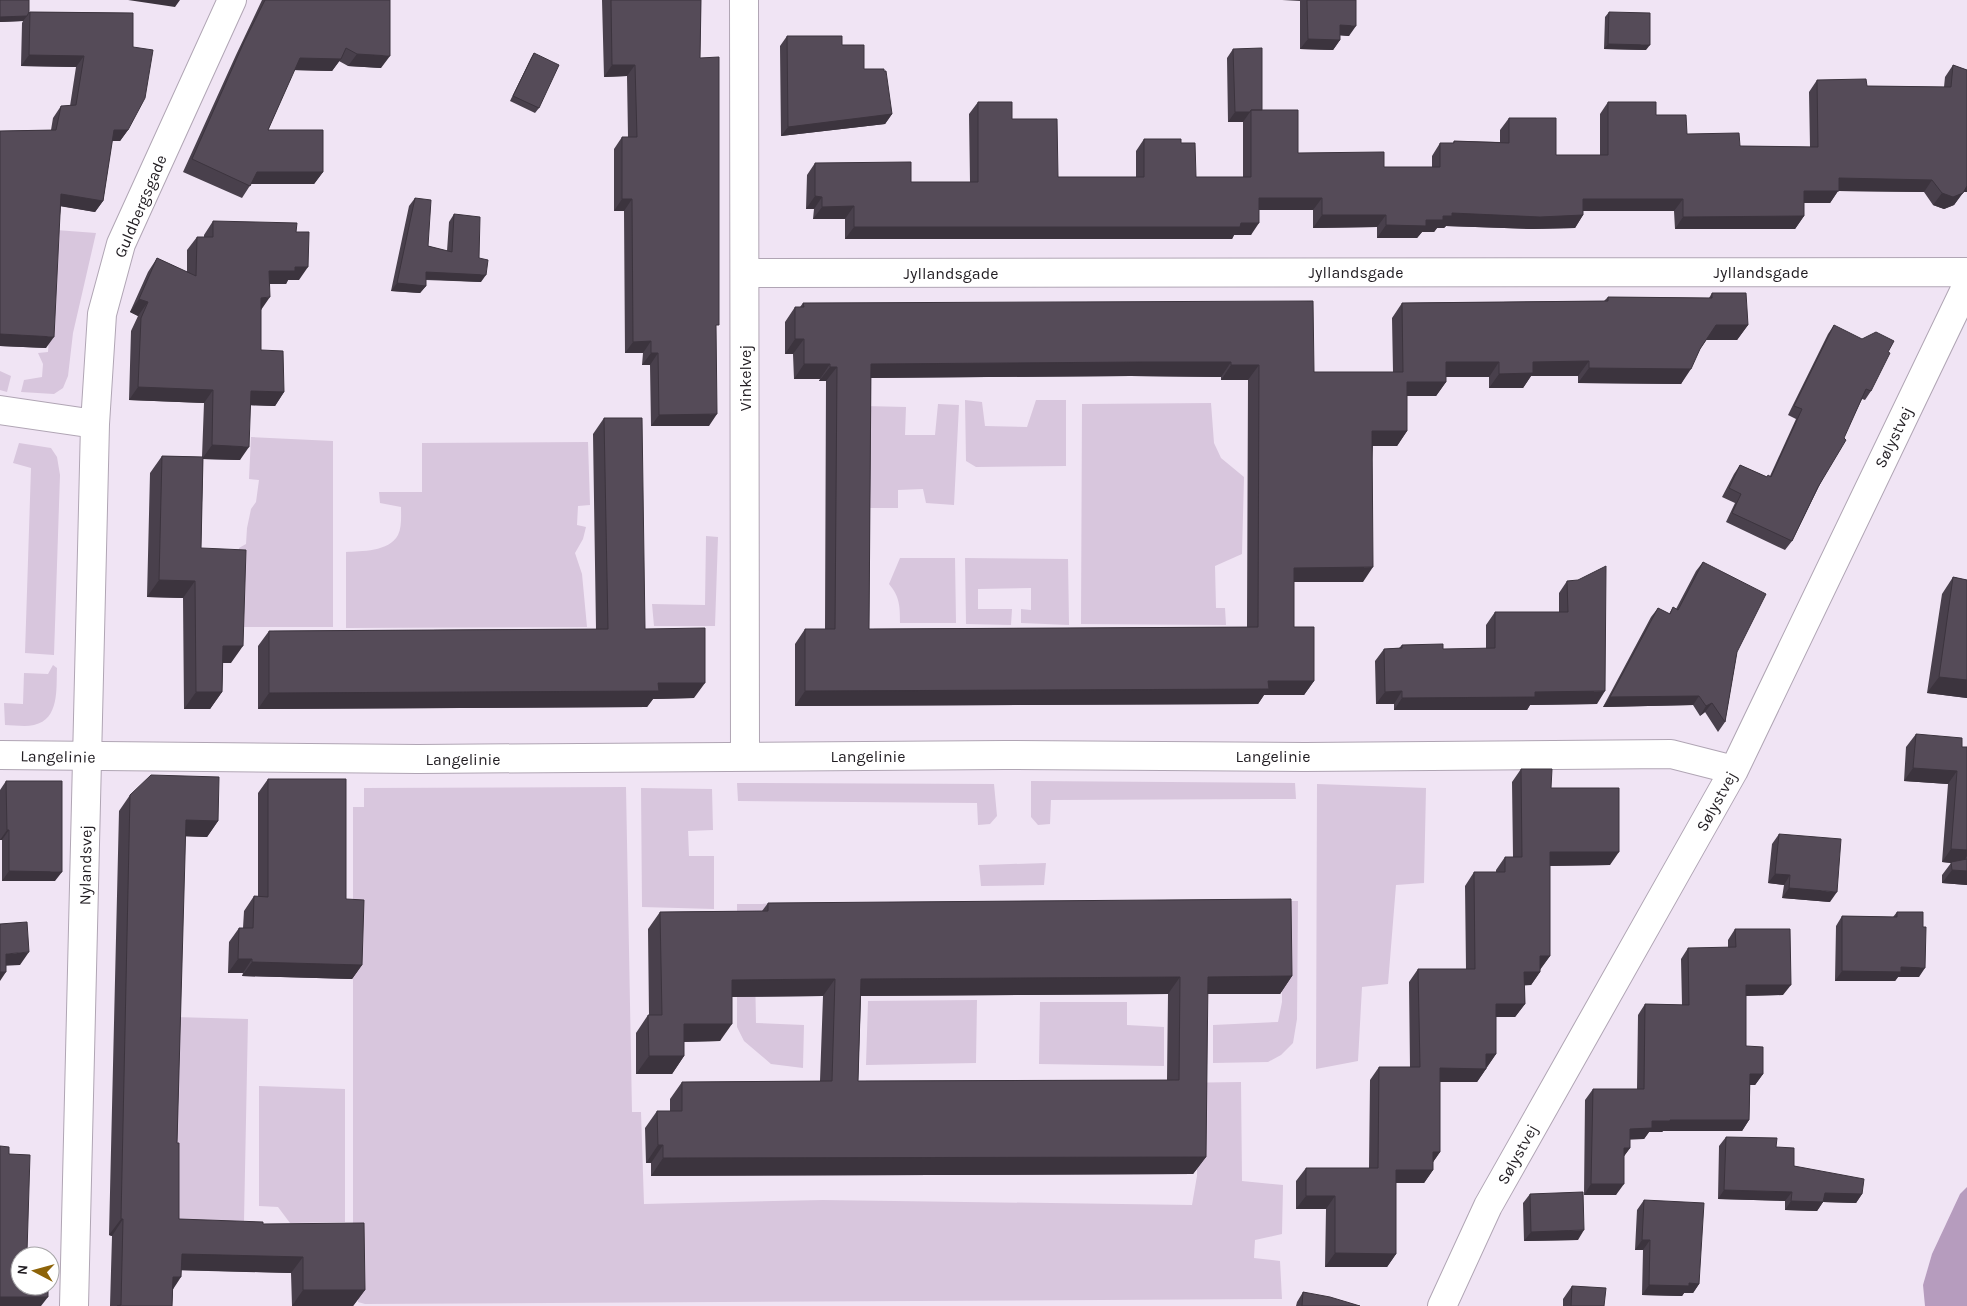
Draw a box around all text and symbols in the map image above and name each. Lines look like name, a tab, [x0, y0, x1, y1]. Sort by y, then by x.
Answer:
street label: Guldbergsgade	[110, 152, 171, 261]
street label: Jyllandsgade	[1309, 263, 1403, 282]
street label: Jyllandsgade	[1714, 263, 1808, 282]
street label: Jyllandsgade	[904, 264, 998, 283]
street label: Vinkelvej	[736, 345, 755, 411]
street label: Sølystvej	[1870, 403, 1916, 471]
street label: Langelinie	[20, 746, 96, 767]
street label: Langelinie	[830, 747, 906, 766]
street label: Langelinie	[1235, 747, 1311, 766]
street label: Langelinie	[425, 750, 501, 769]
street label: Sølystvej	[1692, 768, 1741, 835]
street label: Nylandsvej	[75, 825, 96, 905]
street label: Sølystvej	[1493, 1121, 1542, 1188]
north arrow	[10, 1246, 60, 1296]
text: N	[14, 1264, 32, 1276]

